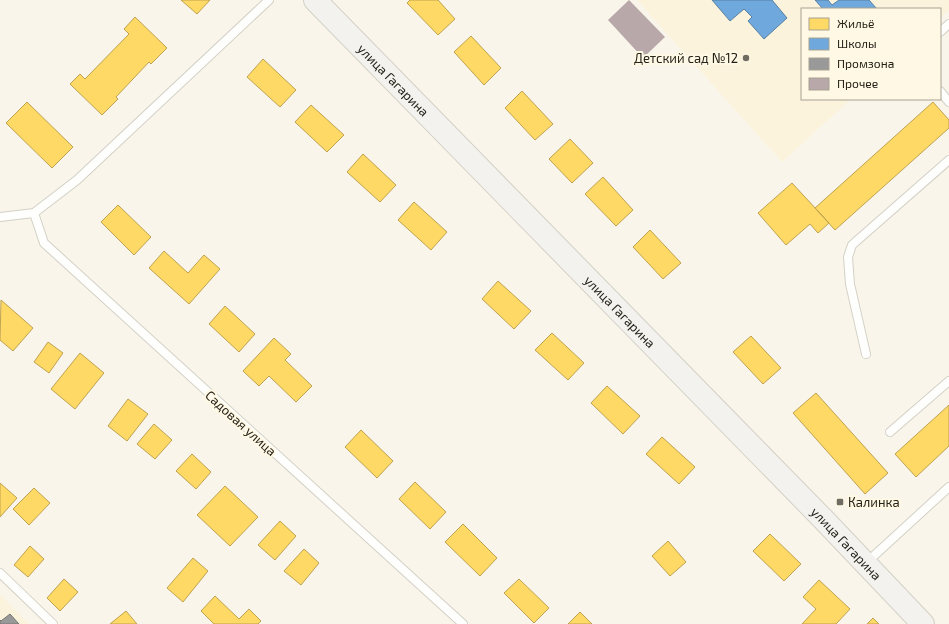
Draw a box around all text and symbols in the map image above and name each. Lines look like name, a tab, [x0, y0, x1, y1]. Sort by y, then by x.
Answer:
legend	[801, 8, 941, 100]
text: Жильё	[837, 16, 874, 30]
text: Школы	[837, 36, 877, 50]
street label: улица Гагарина	[354, 41, 432, 120]
place label: Детский сад №12	[634, 50, 738, 66]
marker: Детский сад №12	[741, 53, 751, 63]
text: Промзона	[837, 56, 894, 70]
text: Прочее	[837, 76, 878, 90]
street label: улица Гагарина	[581, 272, 659, 351]
street label: Садовая улица	[202, 387, 280, 459]
place label: Калинка	[848, 494, 900, 510]
marker: Калинка	[835, 497, 845, 507]
street label: улица Гагарина	[808, 504, 885, 583]

